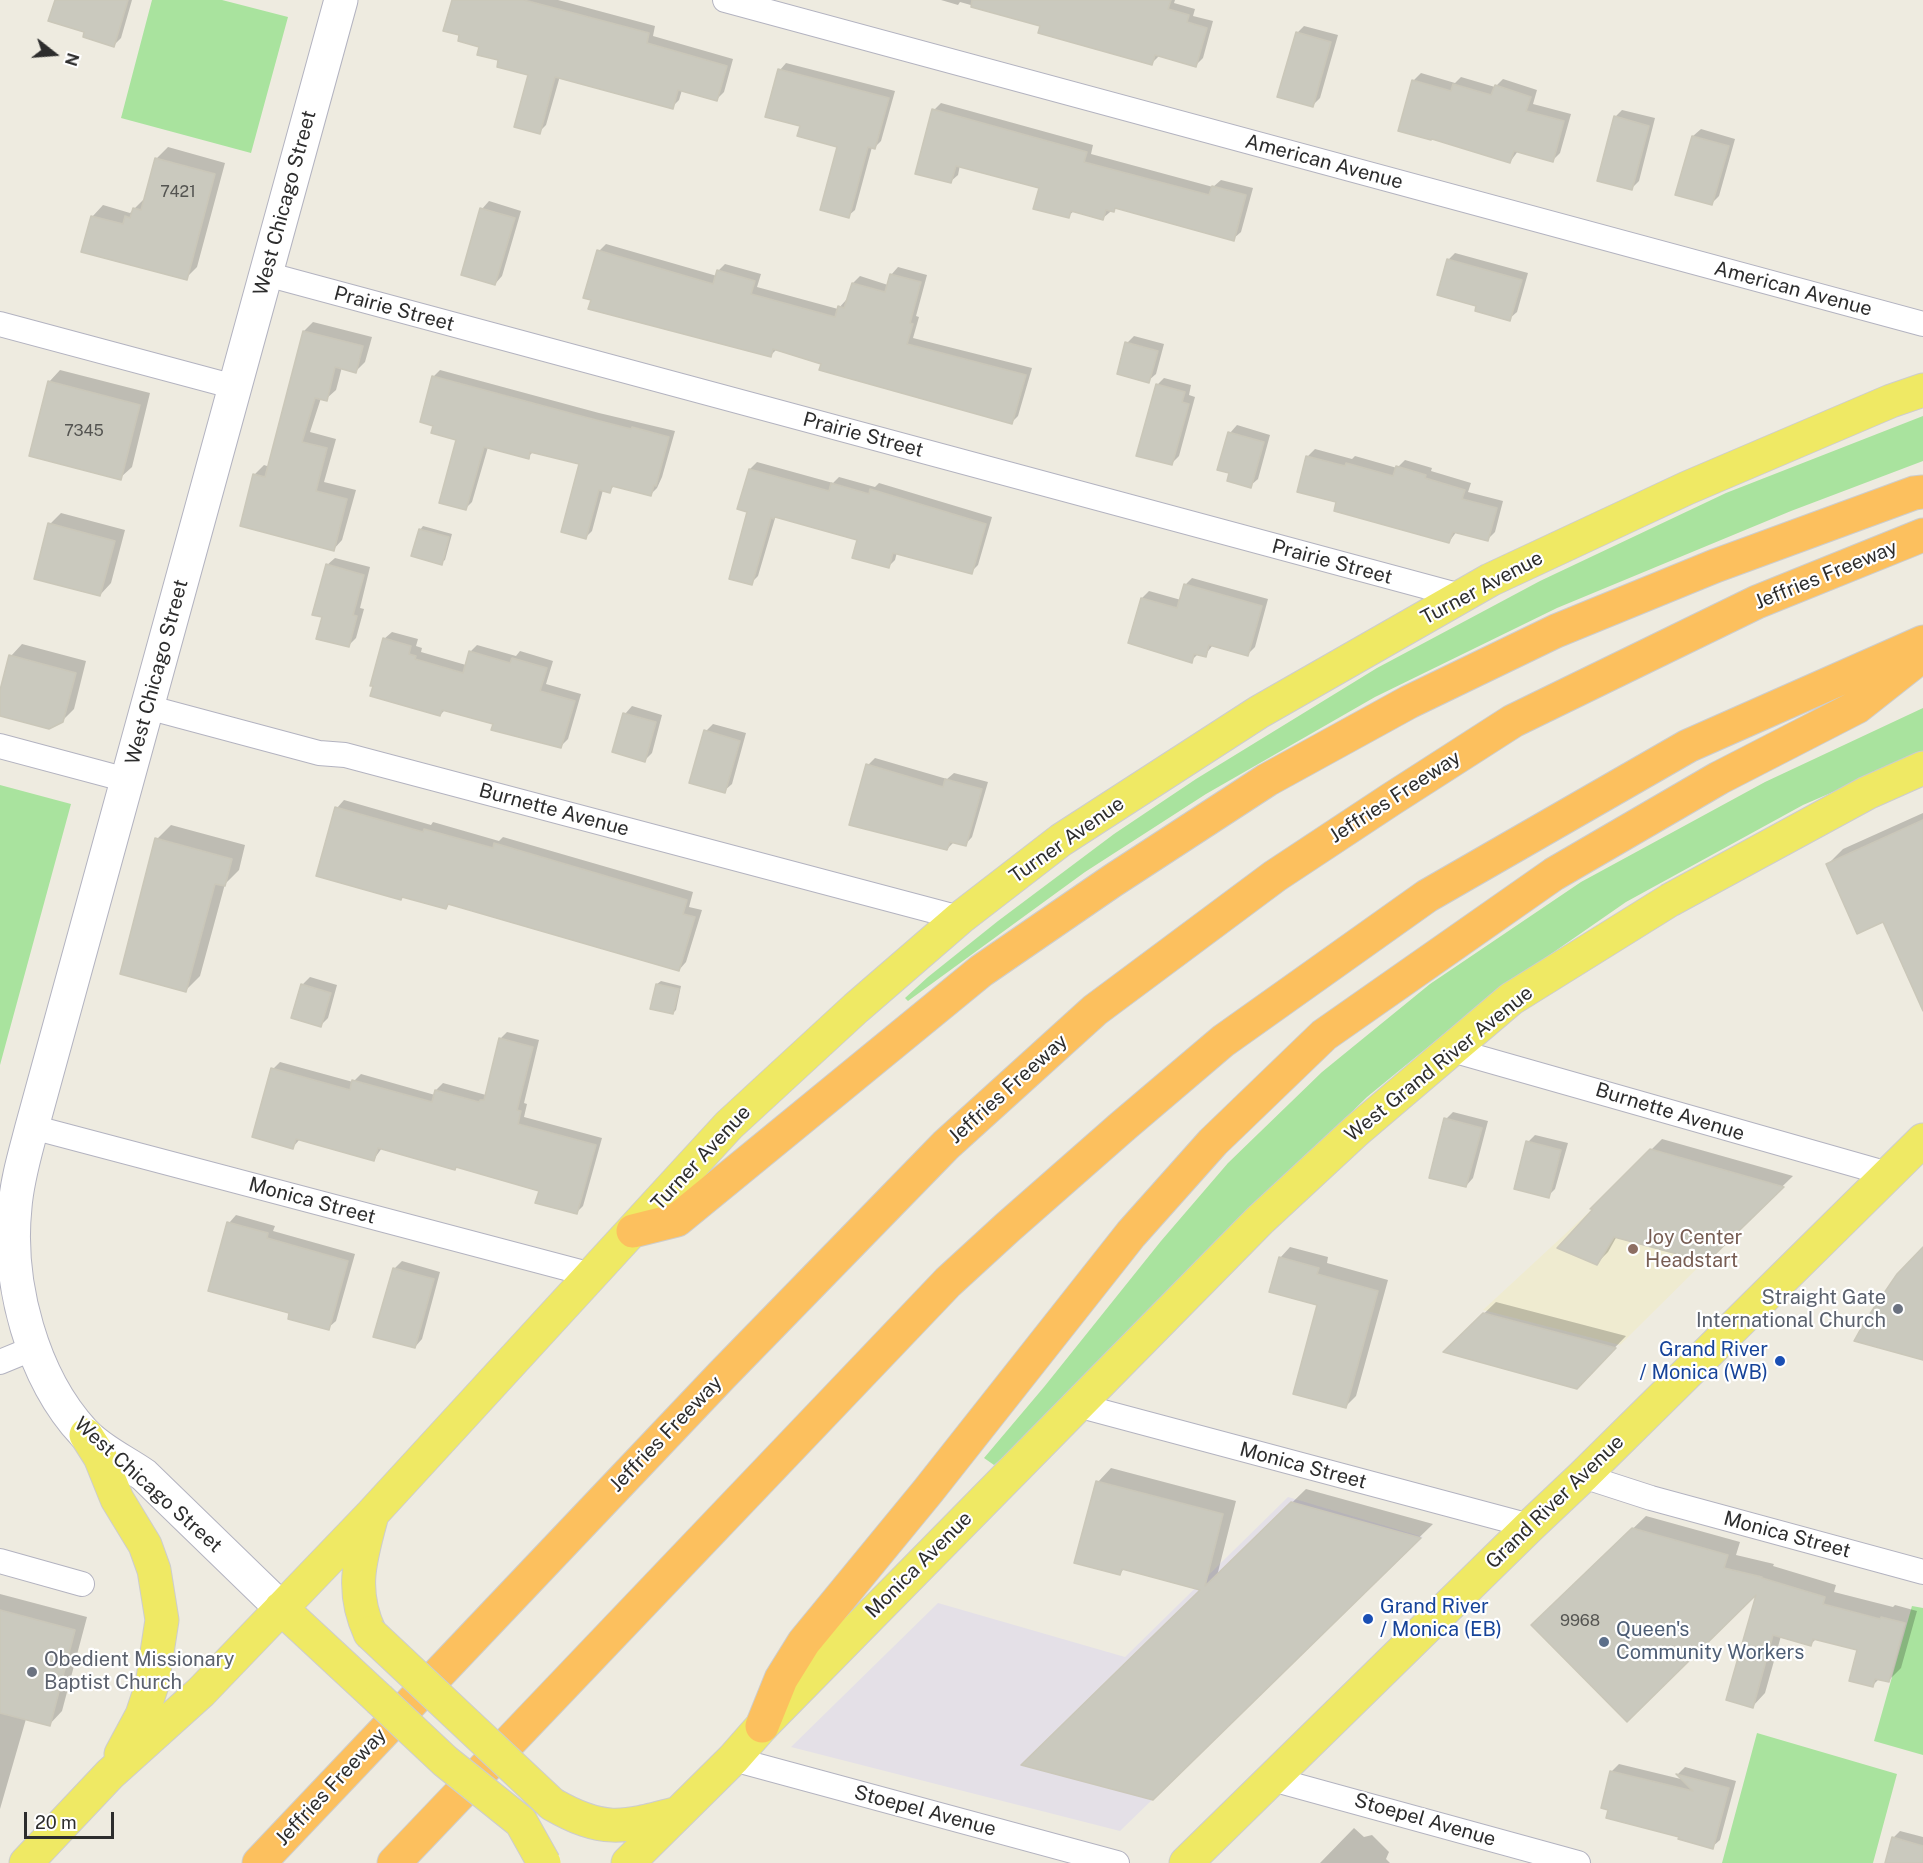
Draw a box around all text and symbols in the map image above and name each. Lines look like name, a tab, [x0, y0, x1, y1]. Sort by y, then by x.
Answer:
north arrow	[24, 24, 84, 84]
text: N	[61, 51, 83, 68]
street label: West Chicago Street	[249, 108, 321, 298]
street label: American Avenue	[1242, 129, 1406, 195]
house number: 7421	[160, 182, 196, 202]
street label: American Avenue	[1711, 256, 1875, 322]
street label: Prairie Street	[331, 281, 457, 337]
street label: Prairie Street	[800, 407, 926, 463]
house number: 7345	[64, 421, 104, 441]
street label: Prairie Street	[1269, 534, 1395, 590]
street label: Jeffries Freeway	[1751, 535, 1901, 615]
street label: Turner Avenue	[1417, 546, 1547, 630]
street label: West Chicago Street	[121, 577, 193, 767]
street label: Jeffries Freeway	[1325, 746, 1465, 848]
street label: Burnette Avenue	[476, 778, 632, 842]
street label: Turner Avenue	[1005, 792, 1129, 888]
street label: West Grand River Avenue	[1340, 981, 1538, 1147]
street label: Jeffries Freeway	[944, 1029, 1072, 1149]
street label: Burnette Avenue	[1593, 1078, 1747, 1146]
street label: Turner Avenue	[646, 1101, 756, 1215]
street label: Monica Street	[246, 1173, 378, 1229]
place label: Joy Center Headstart	[1645, 1226, 1742, 1273]
marker: Joy Center Headstart	[1626, 1242, 1640, 1256]
place label: Straight Gate International Church	[1696, 1286, 1886, 1333]
marker: Straight Gate International Church	[1891, 1302, 1905, 1316]
place label: Grand River / Monica (WB)	[1640, 1338, 1768, 1385]
marker: Grand River / Monica (WB)	[1773, 1354, 1787, 1368]
street label: Jeffries Freeway	[605, 1371, 727, 1497]
street label: West Chicago Street	[69, 1412, 227, 1558]
street label: Grand River Avenue	[1481, 1430, 1629, 1574]
street label: Monica Street	[1237, 1438, 1369, 1494]
street label: Monica Avenue	[861, 1507, 977, 1623]
street label: Monica Street	[1721, 1507, 1853, 1563]
place label: Grand River / Monica (EB)	[1380, 1595, 1502, 1642]
house number: 9968	[1560, 1611, 1600, 1631]
marker: Grand River / Monica (EB)	[1361, 1612, 1375, 1626]
place label: Queen's Community Workers	[1616, 1618, 1804, 1665]
marker: Queen's Community Workers	[1597, 1635, 1611, 1649]
place label: Obedient Missionary Baptist Church	[44, 1648, 234, 1695]
marker: Obedient Missionary Baptist Church	[25, 1665, 39, 1679]
street label: Jeffries Freeway	[270, 1723, 392, 1851]
street label: Stoepel Avenue	[851, 1781, 999, 1841]
street label: Stoepel Avenue	[1352, 1788, 1498, 1852]
scale bar	[27, 1800, 117, 1838]
text: 20 m	[35, 1812, 77, 1833]

